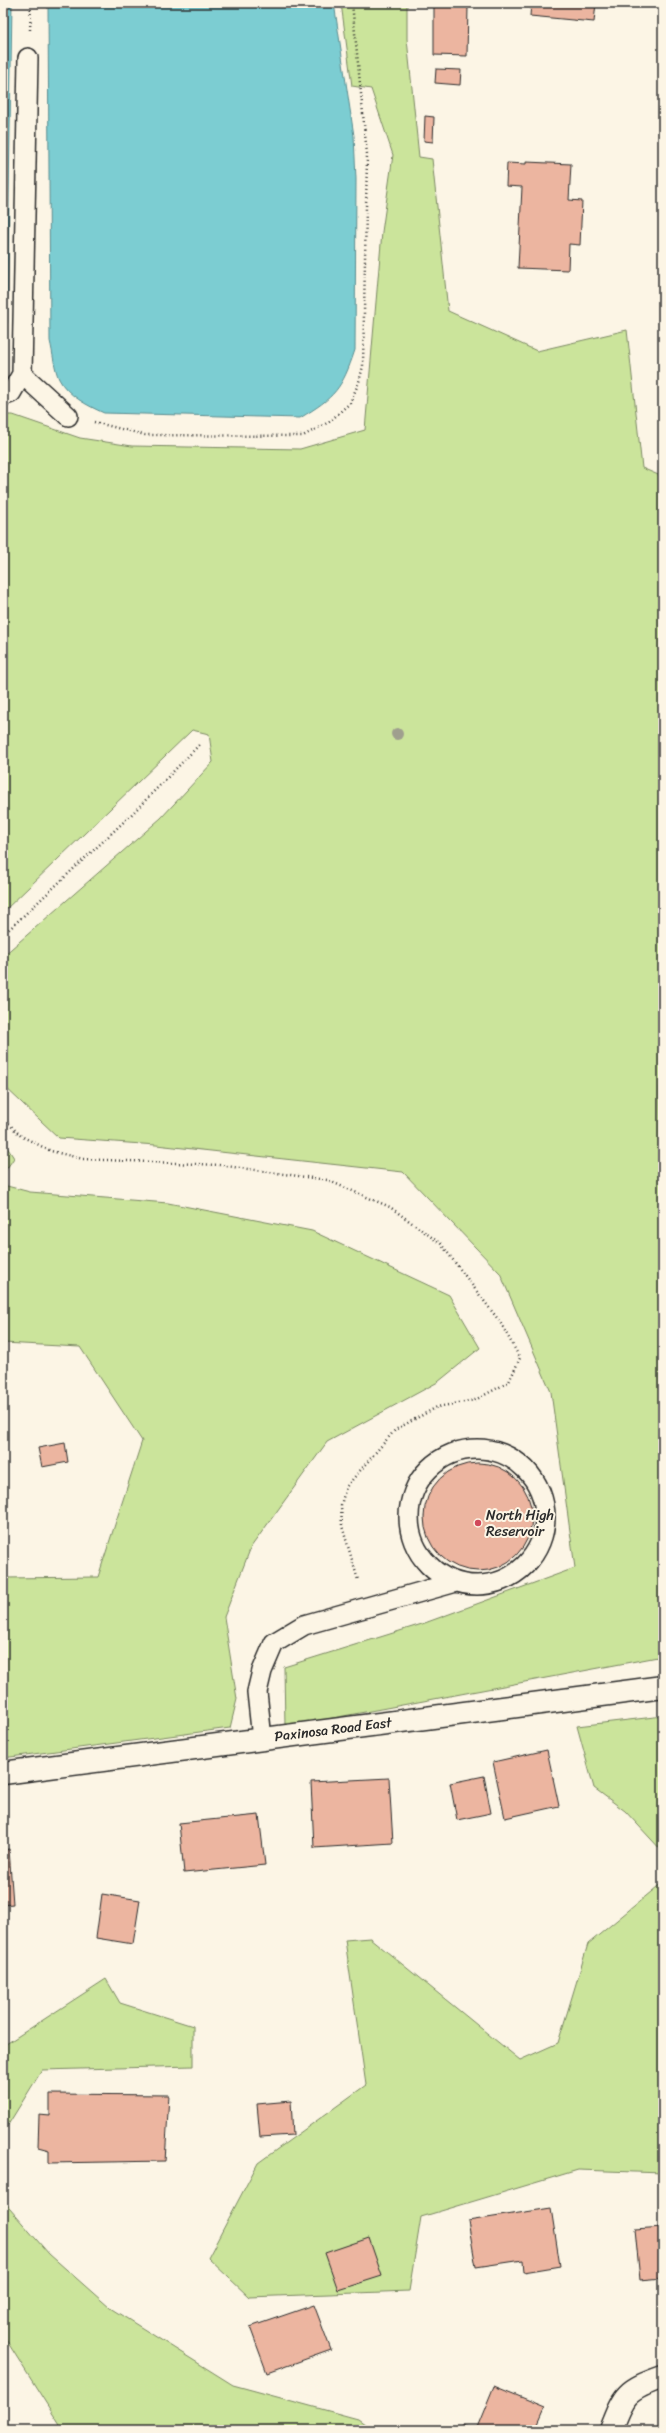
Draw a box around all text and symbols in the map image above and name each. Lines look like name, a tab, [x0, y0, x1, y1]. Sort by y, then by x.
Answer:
place label: North High Reservoir	[486, 1503, 554, 1544]
marker: North High Reservoir	[473, 1518, 483, 1528]
street label: Paxinosa Road East	[273, 1710, 394, 1749]

